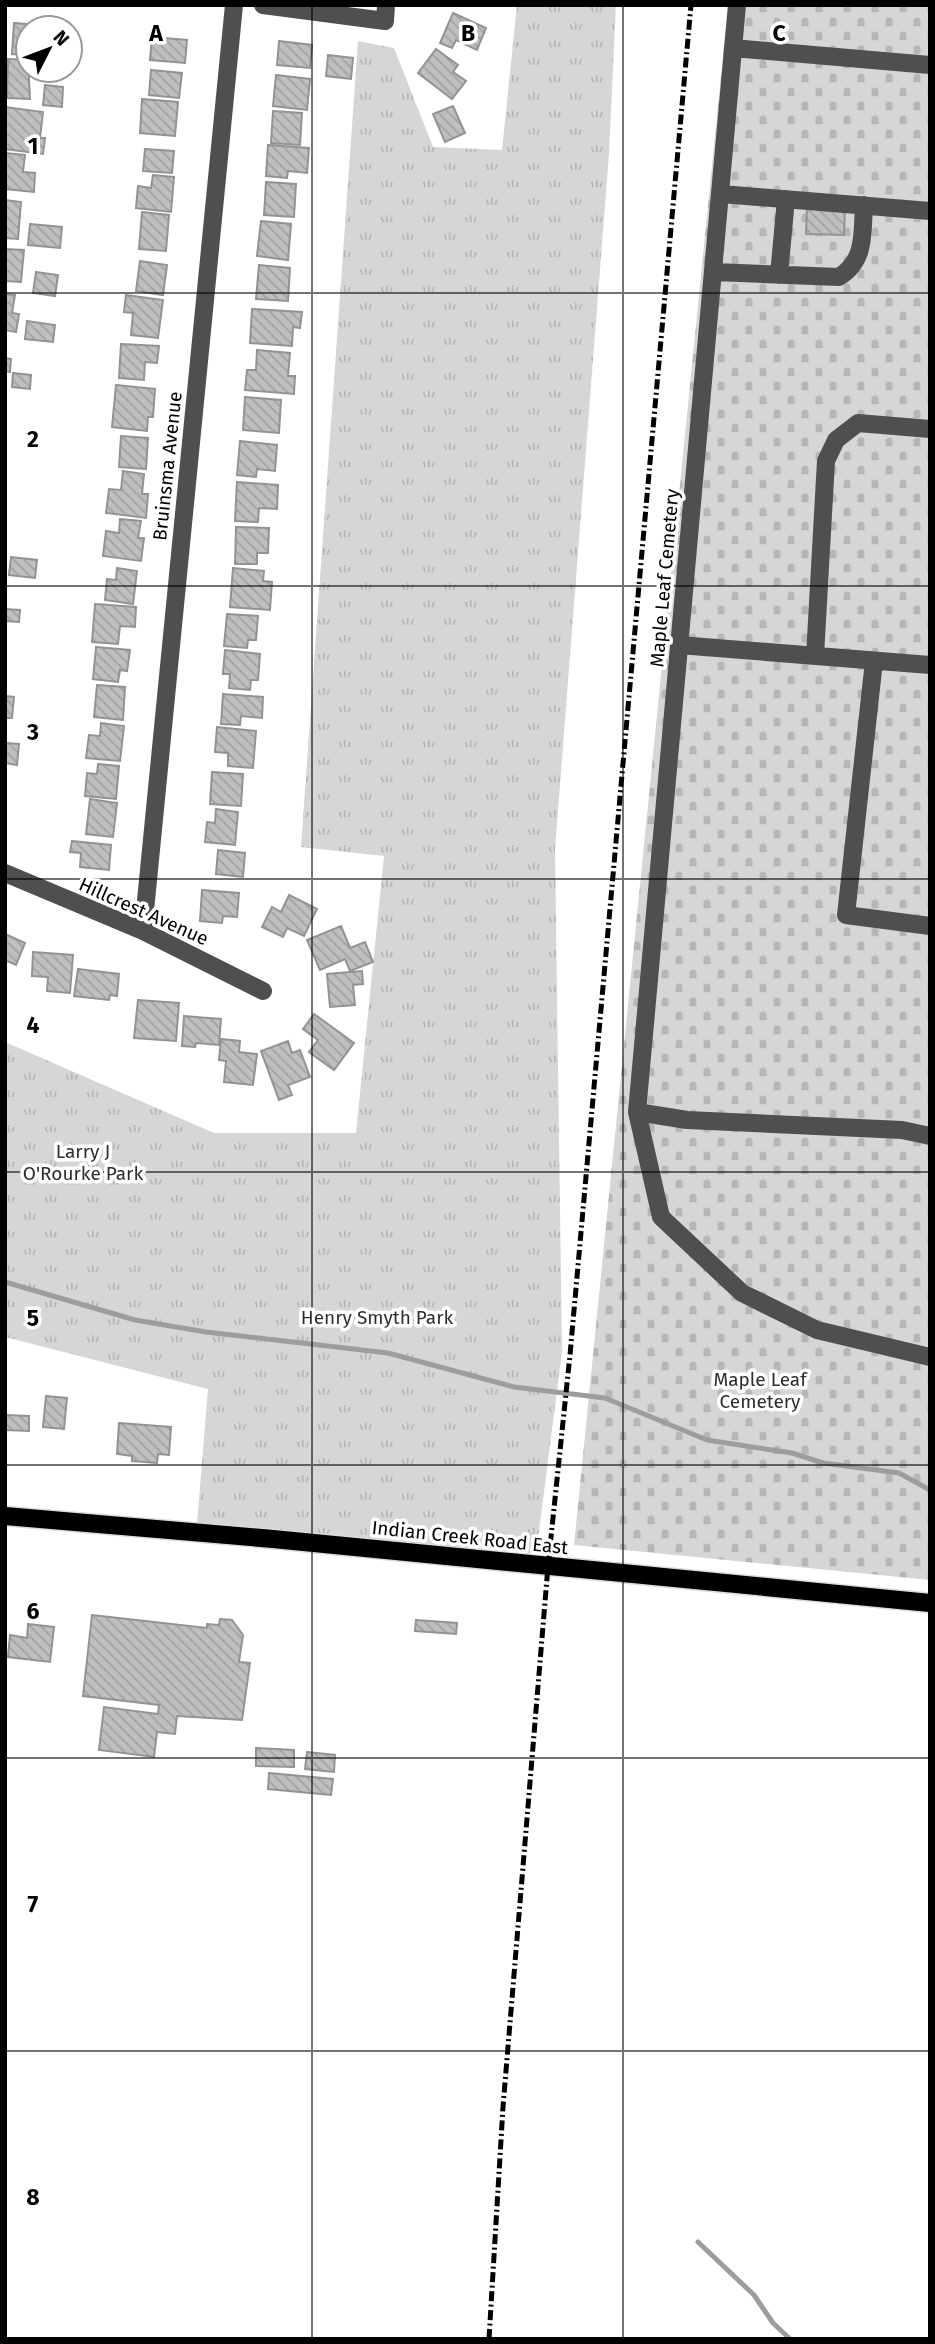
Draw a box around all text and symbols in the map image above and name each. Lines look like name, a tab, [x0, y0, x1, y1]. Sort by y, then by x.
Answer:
north arrow	[14, 14, 84, 84]
text: A	[148, 19, 163, 47]
text: B	[461, 19, 475, 47]
text: C	[772, 19, 786, 47]
text: N	[48, 26, 74, 50]
text: 1	[28, 132, 38, 160]
street label: Bruinsma Avenue	[148, 390, 187, 542]
text: 2	[27, 425, 39, 453]
street label: Maple Leaf Cemetery	[645, 487, 684, 668]
text: 3	[26, 718, 39, 746]
street label: Hillcrest Avenue	[75, 873, 212, 950]
text: 4	[27, 1011, 40, 1039]
park label: Larry J O'Rourke Park	[23, 1140, 143, 1185]
text: 5	[27, 1304, 39, 1332]
park label: Henry Smyth Park	[301, 1306, 453, 1329]
park label: Maple Leaf Cemetery	[713, 1368, 808, 1413]
street label: Indian Creek Road East	[371, 1516, 569, 1559]
text: 6	[27, 1597, 40, 1625]
text: 7	[28, 1890, 39, 1918]
text: 8	[26, 2183, 40, 2211]

